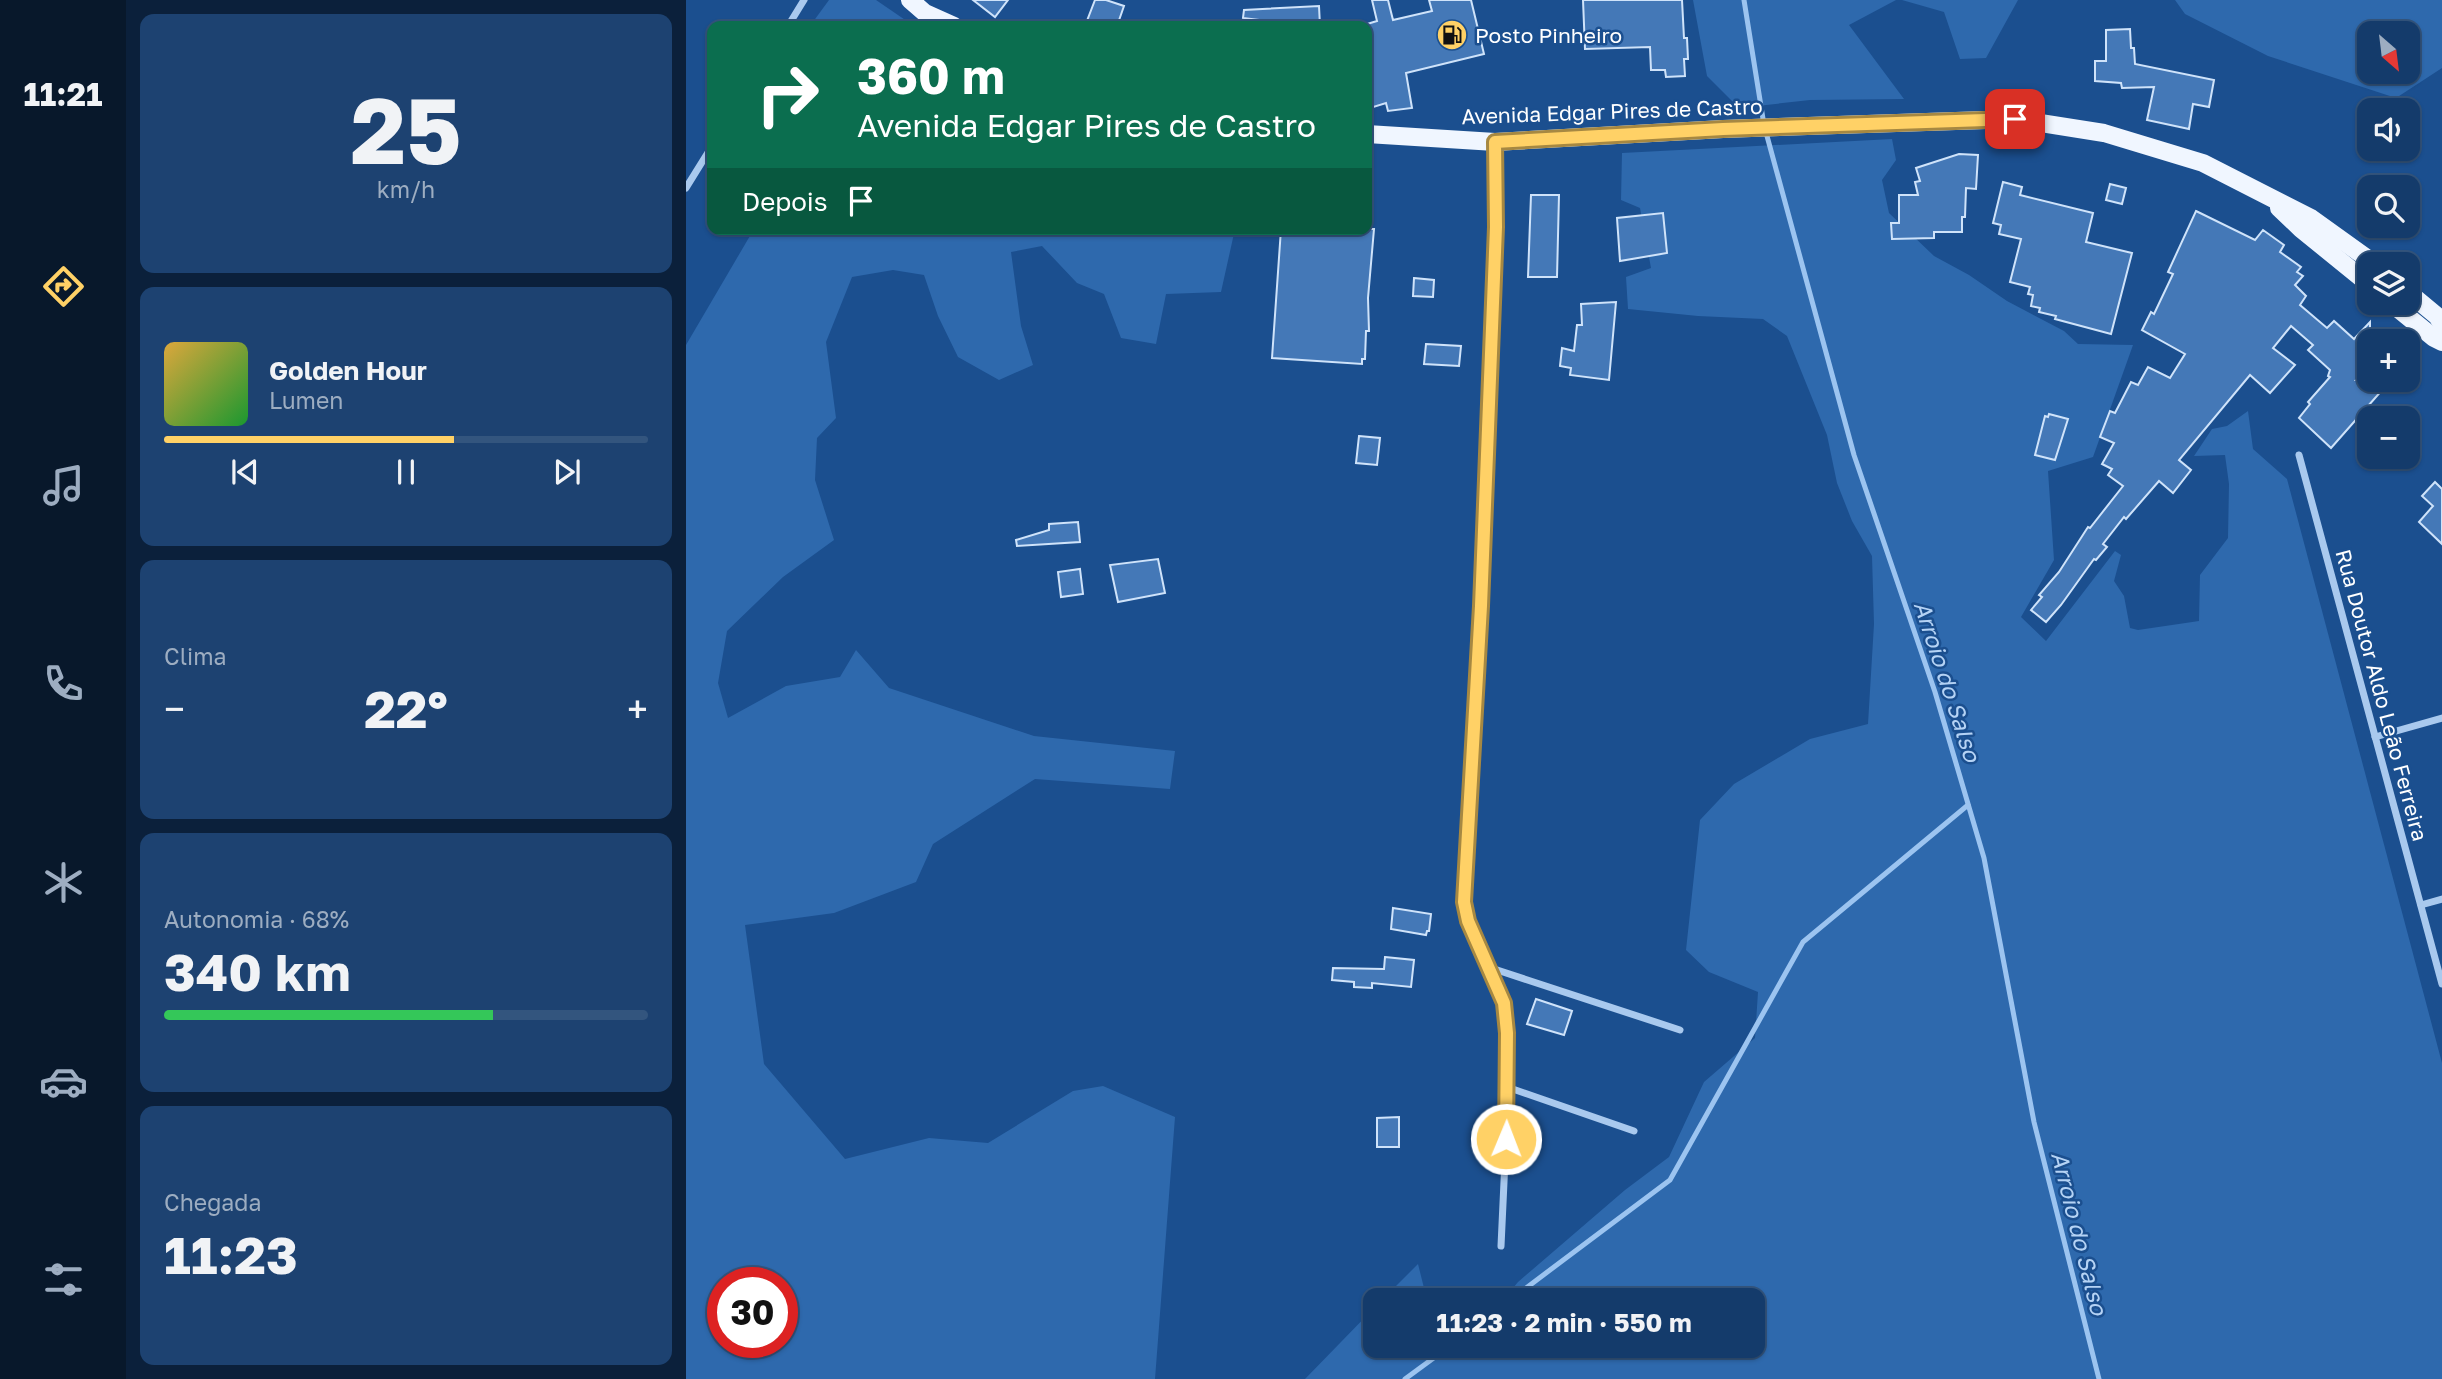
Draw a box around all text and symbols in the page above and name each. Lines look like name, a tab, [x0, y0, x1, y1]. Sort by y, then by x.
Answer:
fuel station icon: Posto Pinheiro	[1435, 18, 1469, 52]
north arrow	[2357, 21, 2420, 84]
map controls	[2357, 21, 2420, 469]
place label: Posto Pinheiro	[1475, 22, 1622, 48]
text: 360 m	[857, 46, 1005, 105]
icon: right	[742, 49, 833, 140]
text: 11:21	[23, 75, 103, 113]
text: 25	[350, 75, 462, 184]
pin	[1985, 89, 2045, 149]
street label: Avenida Edgar Pires de Castro	[1461, 93, 1763, 129]
button: sound	[2357, 98, 2420, 161]
icon: arrive	[1996, 100, 2034, 138]
text: Avenida Edgar Pires de Castro	[857, 106, 1316, 144]
text: km/h	[377, 175, 435, 203]
button: search	[2357, 175, 2420, 238]
icon: arrive	[842, 182, 880, 220]
text: Depois	[742, 186, 828, 217]
button: layers	[2357, 252, 2420, 315]
icon: directions	[39, 262, 88, 311]
button: +	[2357, 329, 2420, 392]
text: Golden Hour	[269, 355, 427, 386]
text: Lumen	[269, 386, 343, 414]
button: −	[2357, 406, 2420, 469]
icon: previous	[226, 453, 264, 491]
icon: pause	[387, 453, 425, 491]
icon: next	[548, 453, 586, 491]
icon: music	[39, 461, 88, 510]
street label: Rua Doutor Aldo Leão Ferreira	[2330, 546, 2434, 844]
water label: Arroio do Salso	[1909, 597, 1988, 766]
text: Clima	[164, 642, 227, 670]
icon: phone	[39, 659, 88, 708]
text: 22°	[364, 677, 448, 739]
text: −	[164, 686, 185, 731]
text: +	[627, 686, 648, 731]
icon: climate	[39, 858, 88, 907]
text: Autonomia · 68%	[164, 905, 349, 933]
text: 340 km	[164, 940, 351, 1002]
icon: car	[39, 1057, 88, 1106]
position arrow	[1469, 1102, 1543, 1176]
water label: Arroio do Salso	[2046, 1148, 2114, 1319]
text: Chegada	[164, 1188, 261, 1216]
text: 11:23	[164, 1223, 298, 1285]
icon: filters	[39, 1255, 88, 1304]
speed limit sign: 30	[707, 1267, 798, 1358]
text: 11:23 · 2 min · 550 m	[1436, 1307, 1692, 1338]

